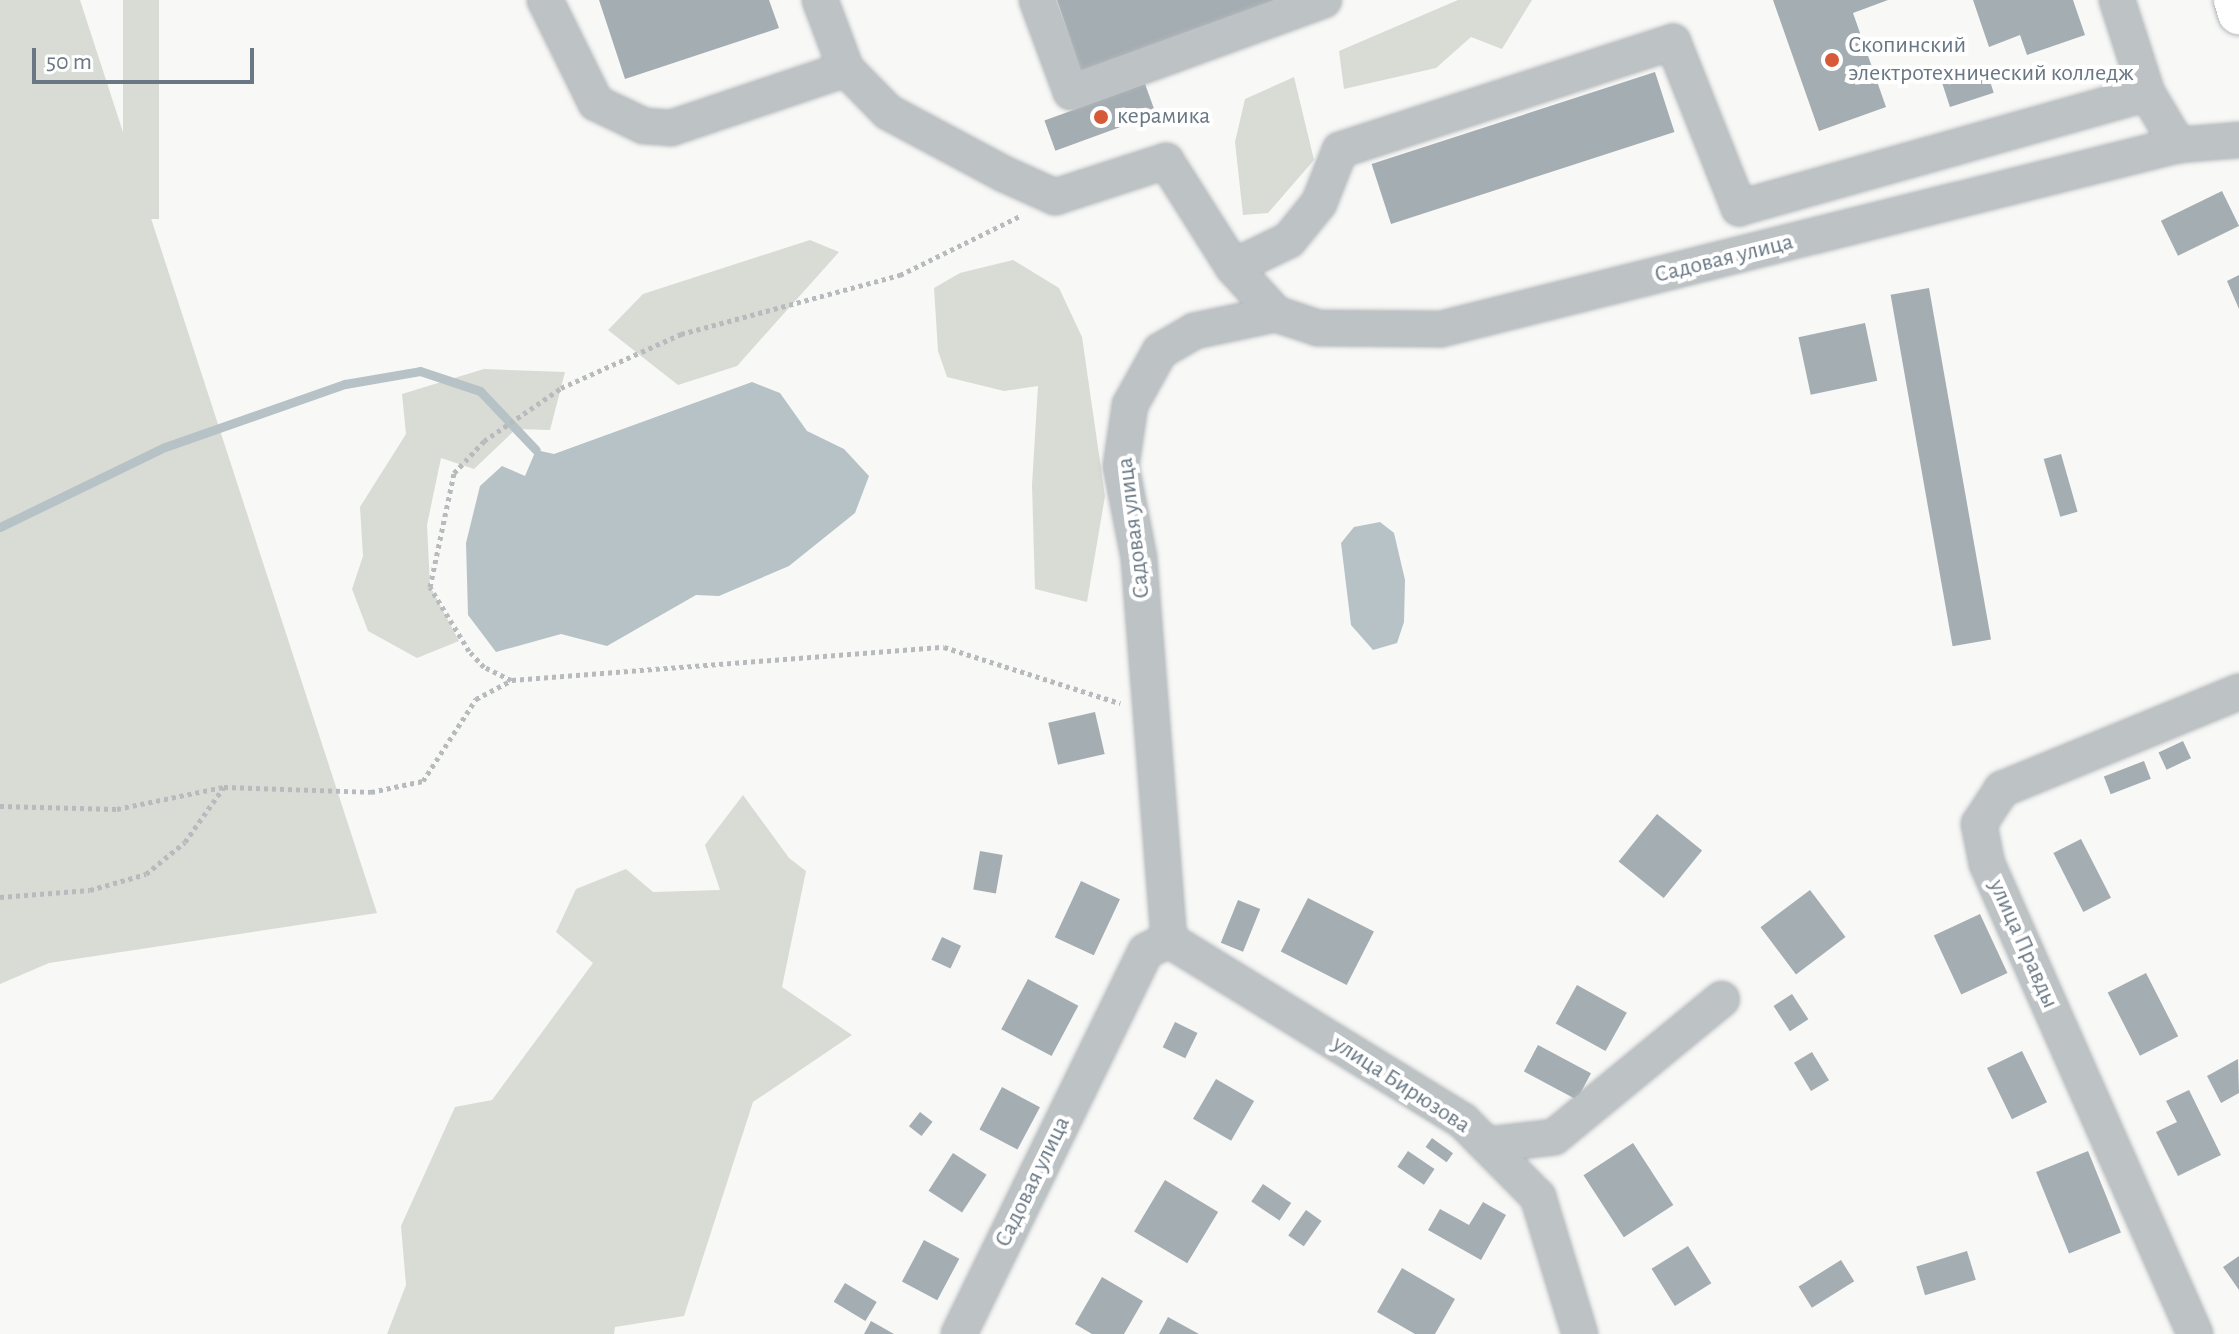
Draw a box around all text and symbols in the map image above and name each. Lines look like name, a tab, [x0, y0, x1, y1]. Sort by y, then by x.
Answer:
scale bar	[36, 32, 258, 82]
place label: Скопинский электротехнический колледж	[1848, 32, 2134, 88]
text: 50 m	[46, 50, 92, 74]
marker: Скопинский электротехнический колледж	[1823, 51, 1841, 69]
place label: керамика	[1117, 103, 1210, 131]
marker: керамика	[1092, 108, 1110, 126]
street label: Садовая улица	[1652, 228, 1796, 290]
street label: Садовая улица	[1111, 456, 1157, 600]
street label: улица Правды	[1982, 875, 2064, 1013]
street label: улица Бирюзова	[1327, 1030, 1475, 1140]
street label: Садовая улица	[989, 1112, 1077, 1252]

